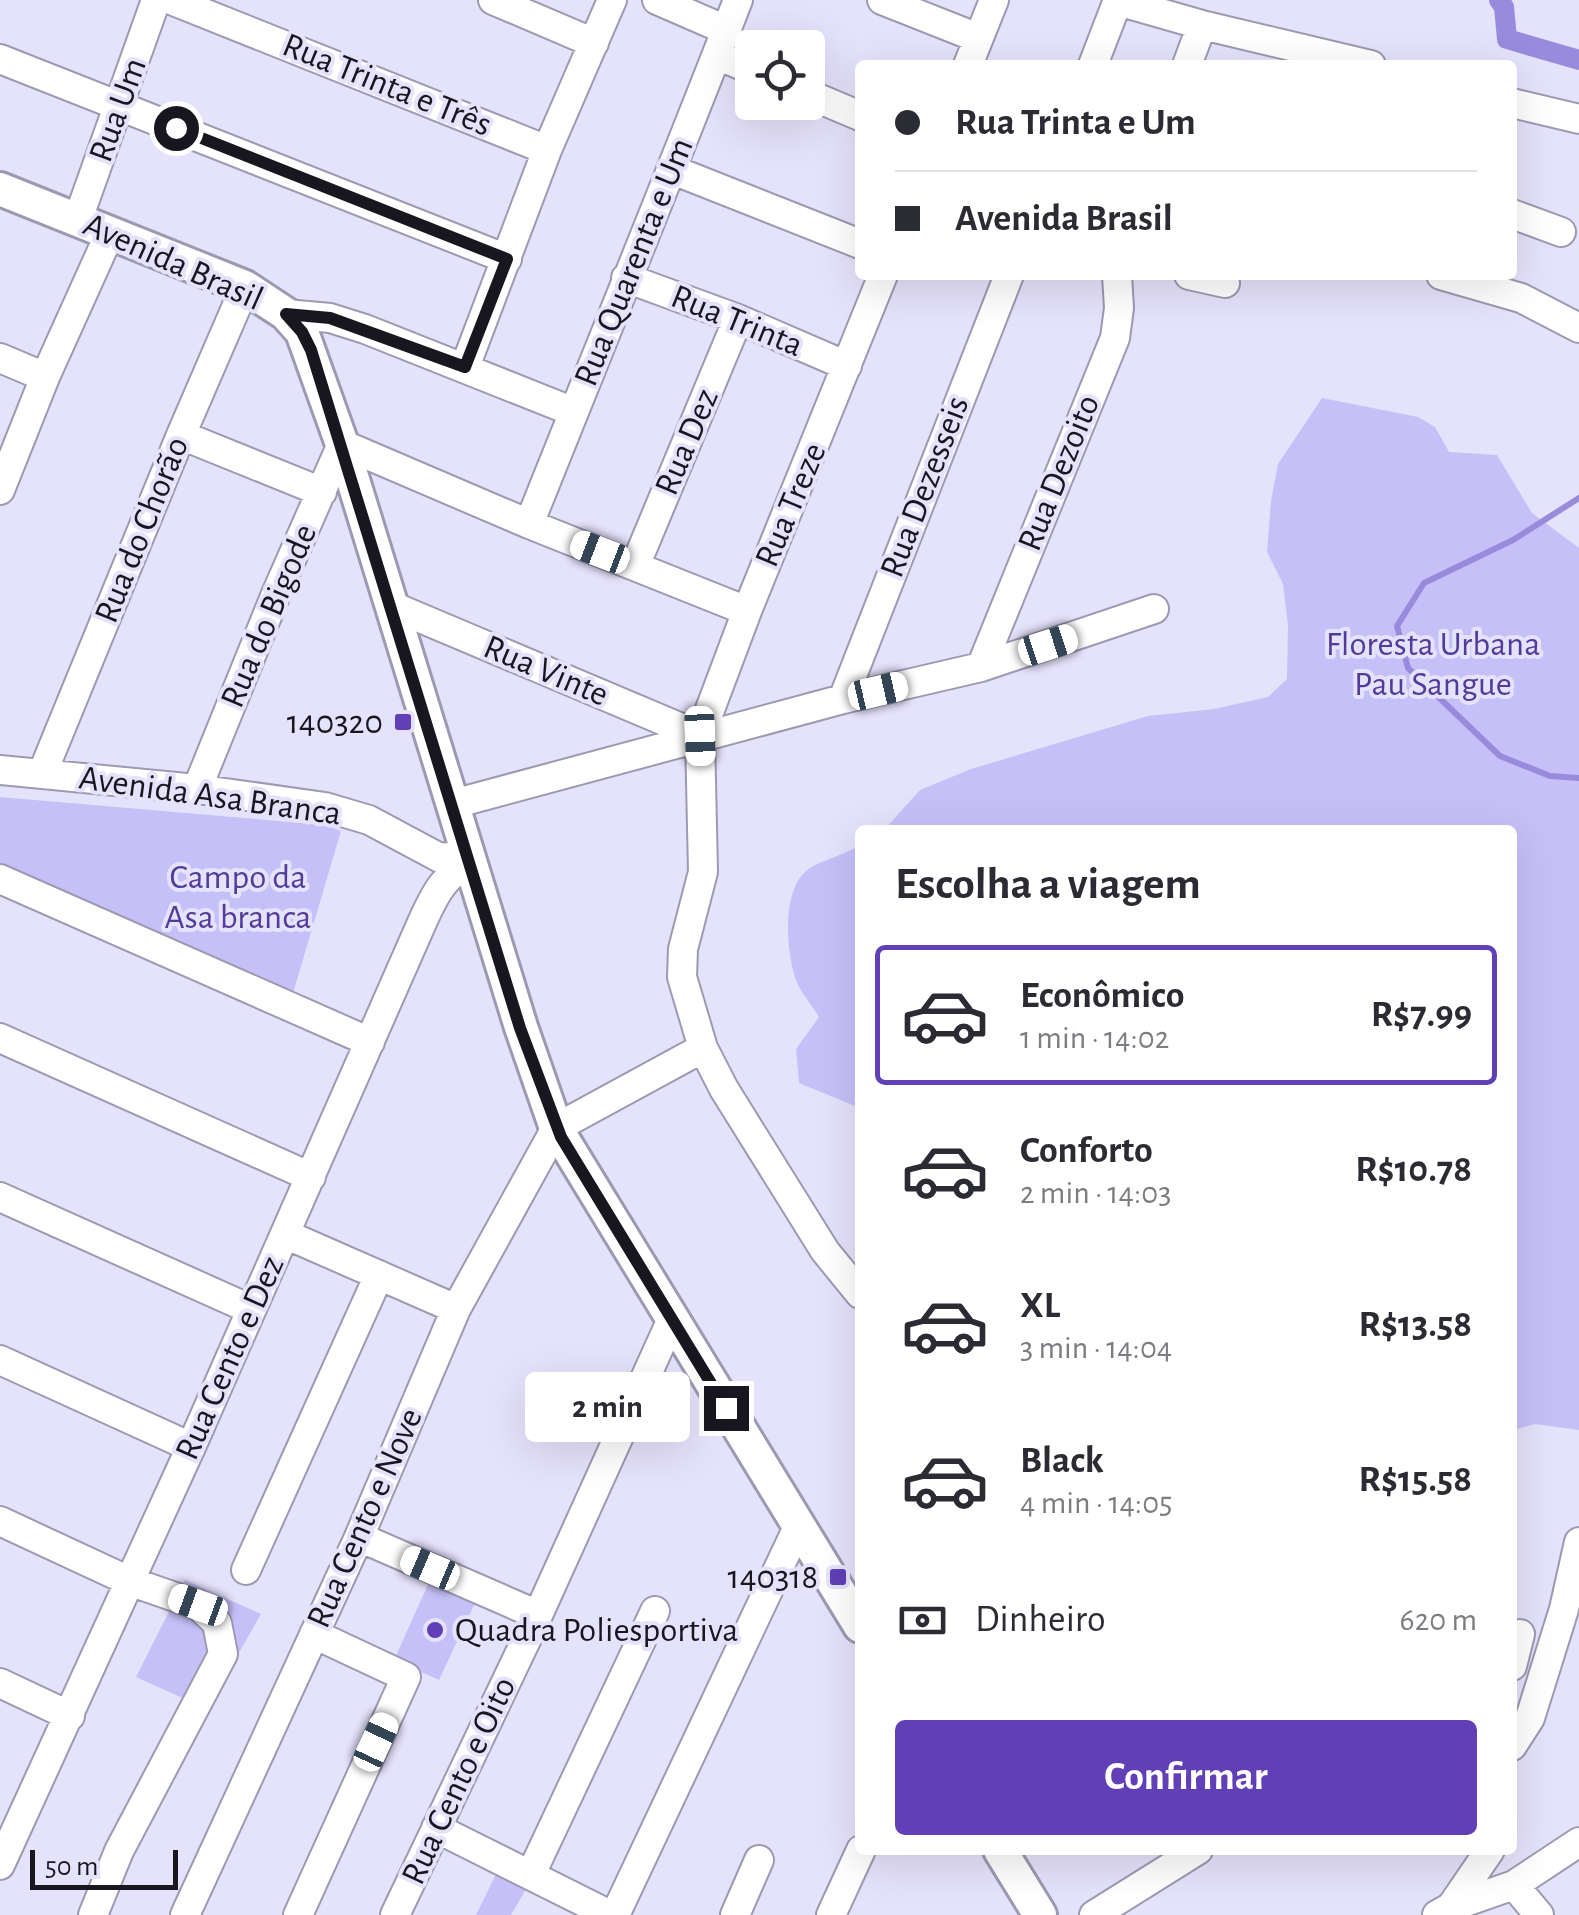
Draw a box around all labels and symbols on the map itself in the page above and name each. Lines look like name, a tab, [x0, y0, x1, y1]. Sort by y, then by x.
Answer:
street label: Rua Trinta e Três	[278, 27, 496, 143]
street label: Rua Um	[83, 53, 153, 167]
route start	[154, 106, 199, 151]
street label: Rua Quarenta e Um	[568, 133, 700, 391]
street label: Avenida Brasil	[78, 207, 268, 317]
street label: Rua Trinta	[666, 279, 808, 363]
street label: Rua Dez	[649, 384, 725, 500]
street label: Rua Dezoito	[1012, 390, 1106, 556]
street label: Rua Dezesseis	[874, 392, 976, 582]
street label: Rua do Chorão	[89, 432, 195, 628]
street label: Rua Treze	[749, 438, 833, 572]
street label: Rua do Bigode	[215, 519, 323, 713]
car	[567, 527, 633, 577]
car	[1015, 621, 1081, 669]
park label: Floresta Urbana Pau Sangue	[1326, 627, 1540, 702]
street label: Rua Vinte	[479, 629, 613, 713]
car	[845, 670, 911, 712]
place label: 140320	[287, 705, 383, 740]
car	[684, 705, 716, 767]
marker: 140320	[392, 711, 414, 733]
street label: Avenida Asa Branca	[77, 760, 343, 832]
park label: Campo da Asa branca	[165, 860, 311, 935]
street label: Rua Cento e Dez	[169, 1251, 291, 1465]
callout: 2 min	[526, 1373, 691, 1443]
route end	[704, 1386, 749, 1431]
street label: Rua Cento e Nove	[301, 1403, 429, 1633]
car	[397, 1542, 463, 1594]
place label: 140318	[728, 1560, 818, 1595]
marker: 140318	[827, 1566, 849, 1588]
car	[165, 1581, 231, 1629]
place label: Quadra Poliesportiva	[455, 1613, 738, 1648]
marker: Quadra Poliesportiva	[424, 1619, 446, 1641]
street label: Rua Cento e Oito	[396, 1672, 522, 1890]
car	[350, 1708, 402, 1776]
scale bar	[30, 1845, 178, 1890]

